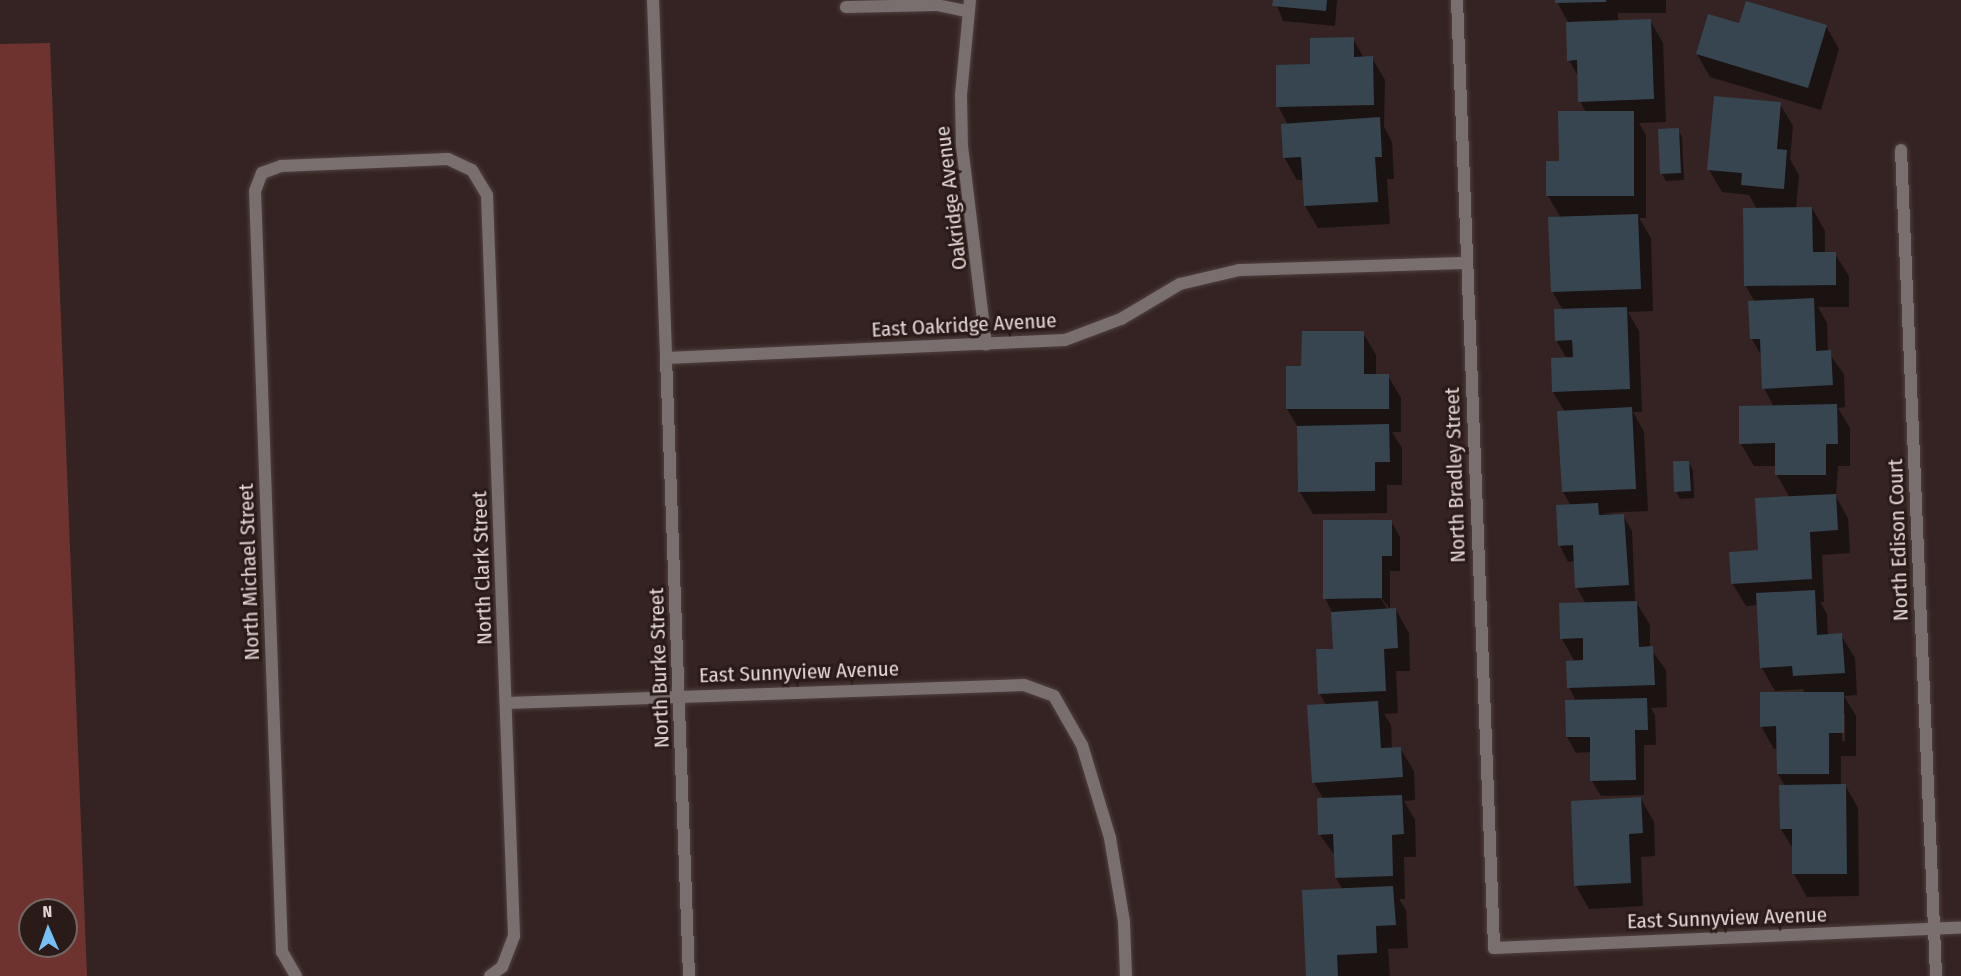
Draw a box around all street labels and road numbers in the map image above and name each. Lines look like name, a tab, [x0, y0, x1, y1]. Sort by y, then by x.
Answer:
street label: Oakridge Avenue	[930, 125, 972, 271]
street label: East Oakridge Avenue	[871, 308, 1057, 342]
street label: North Bradley Street	[1439, 387, 1471, 563]
street label: North Edison Court	[1883, 458, 1913, 622]
street label: North Michael Street	[233, 483, 265, 661]
street label: North Clark Street	[467, 491, 497, 645]
street label: North Burke Street	[644, 587, 674, 749]
street label: East Sunnyview Avenue	[699, 656, 899, 688]
street label: East Sunnyview Avenue	[1627, 902, 1827, 934]

